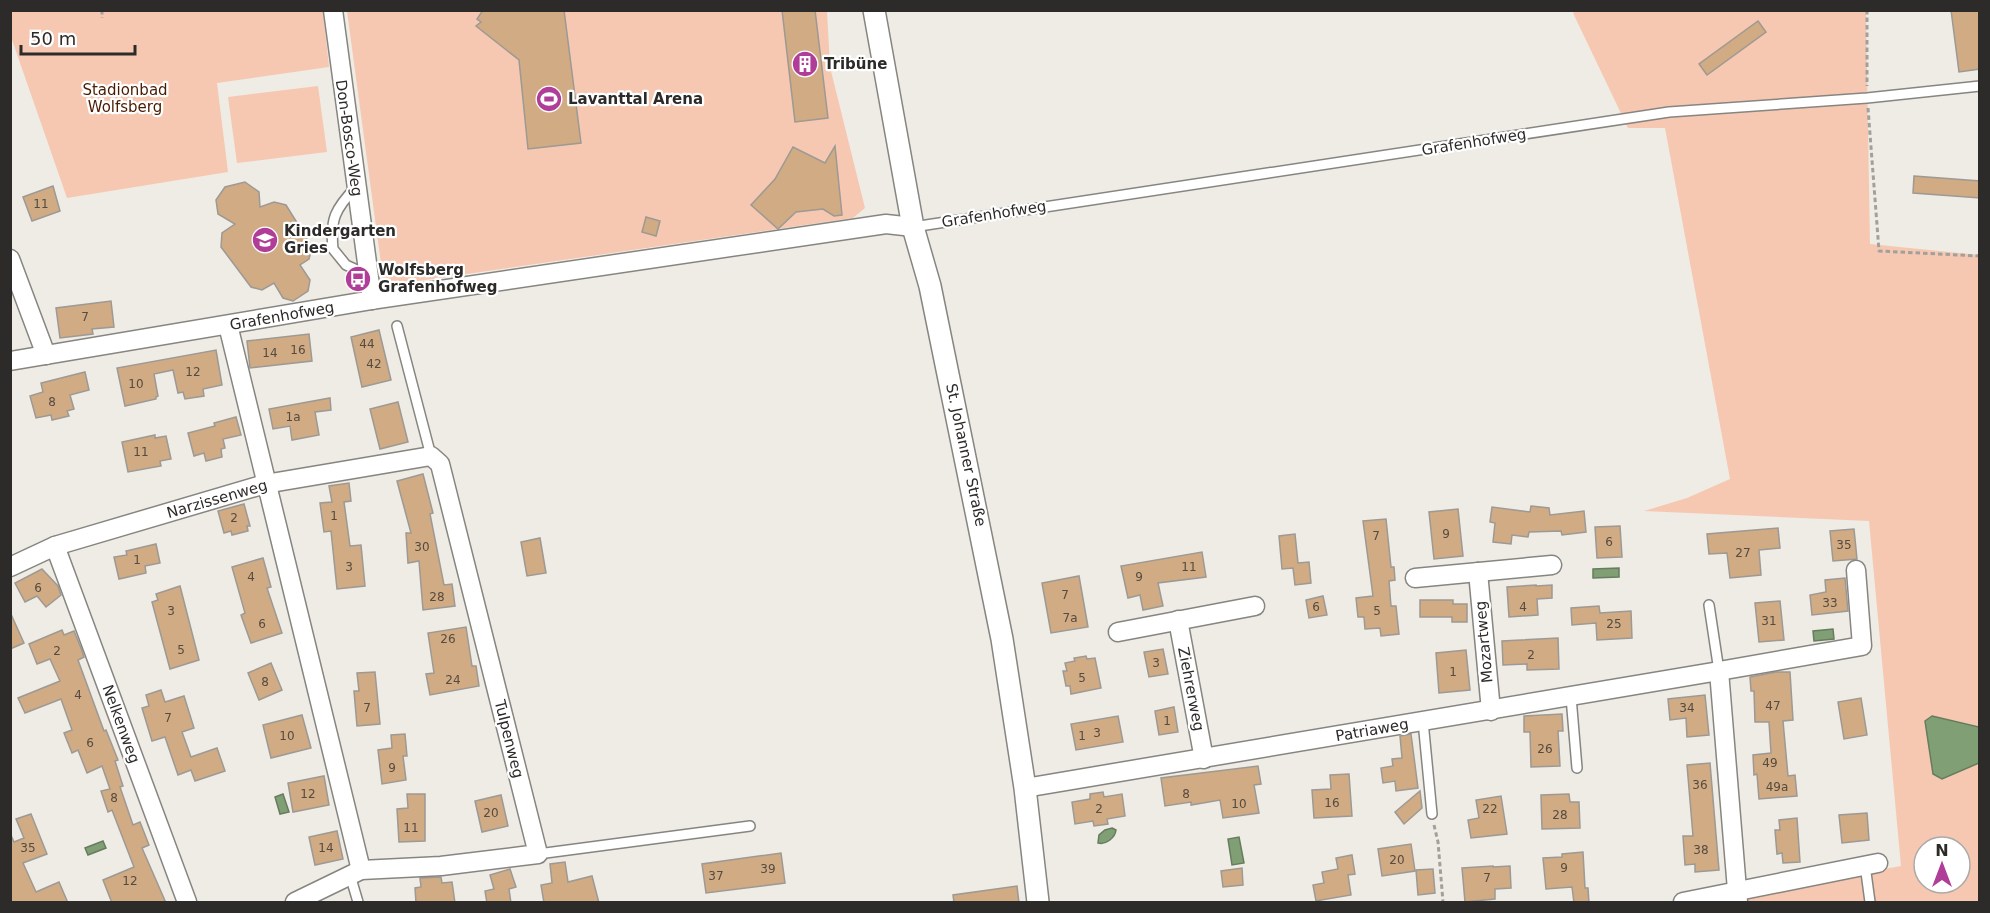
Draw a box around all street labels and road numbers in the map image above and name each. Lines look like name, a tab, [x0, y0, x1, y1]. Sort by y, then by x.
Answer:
street label: Don-Bosco-Weg	[332, 79, 366, 197]
street label: Grafenhofweg	[1420, 125, 1528, 159]
street label: Grafenhofweg	[940, 197, 1048, 231]
street label: Grafenhofweg	[228, 298, 336, 334]
street label: St. Johanner Straße	[942, 382, 990, 528]
street label: Narzissenweg	[165, 476, 269, 522]
street label: Mozartweg	[1471, 600, 1497, 684]
street label: Ziehrerweg	[1174, 645, 1208, 733]
street label: Nelkenweg	[98, 682, 144, 766]
street label: Tulpenweg	[490, 697, 527, 780]
street label: Patriaweg	[1334, 715, 1410, 745]

